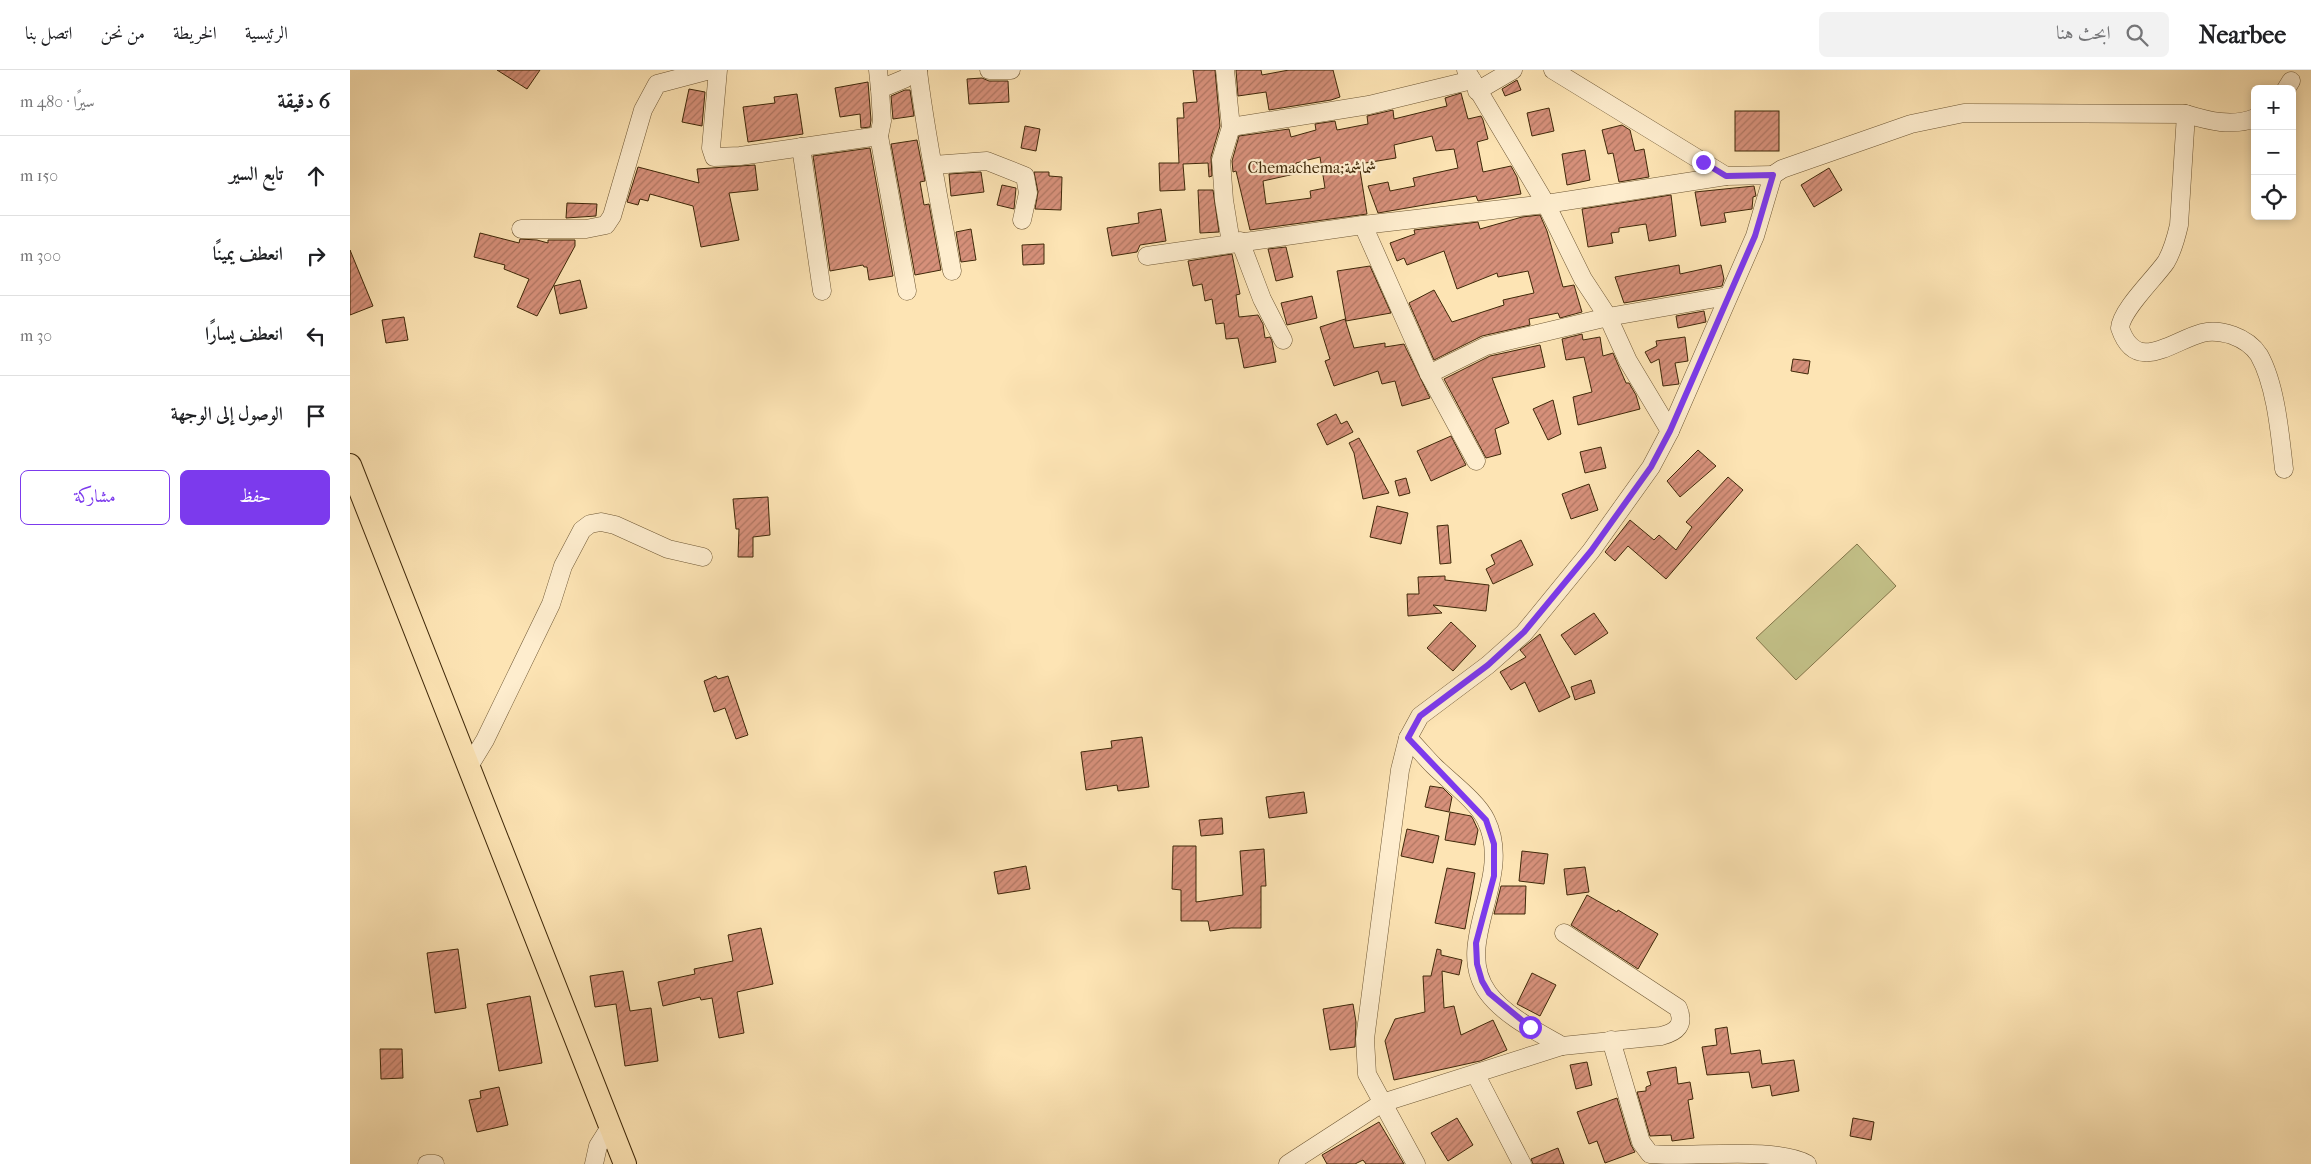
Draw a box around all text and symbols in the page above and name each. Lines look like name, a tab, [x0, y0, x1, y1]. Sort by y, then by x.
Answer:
search box	[1819, 12, 2169, 57]
icon: search	[2123, 21, 2151, 49]
text: Nearbee	[2199, 21, 2286, 49]
text: ابحث هنا	[2056, 22, 2111, 44]
text: اتصل بنا	[25, 23, 72, 44]
text: من نحن	[100, 23, 145, 44]
text: الخريطة	[173, 23, 217, 44]
text: الرئيسية	[245, 23, 288, 44]
map controls	[2251, 85, 2296, 220]
button: +	[2251, 85, 2296, 130]
text: 6 دقيقة	[277, 89, 330, 113]
text: سيرًا · 480 m	[20, 92, 95, 111]
button: −	[2251, 130, 2296, 175]
route end	[1692, 151, 1715, 174]
district label: Chemachema;شماشمة	[1248, 158, 1376, 177]
icon: ahead	[302, 162, 330, 190]
text: تابع السير	[229, 163, 283, 185]
text: 150 m	[20, 166, 58, 185]
button: locate	[2251, 175, 2296, 220]
icon: right	[302, 242, 330, 270]
text: انعطف يمينًا	[213, 243, 283, 265]
text: 300 m	[20, 246, 61, 265]
icon: left	[302, 322, 330, 350]
text: انعطف يسارًا	[205, 323, 283, 345]
text: 30 m	[20, 326, 52, 345]
icon: arrive	[302, 402, 330, 430]
text: الوصول إلى الوجهة	[171, 403, 283, 425]
button: مشاركة	[20, 470, 170, 525]
button: حفظ	[180, 470, 330, 525]
route start	[1519, 1016, 1542, 1039]

